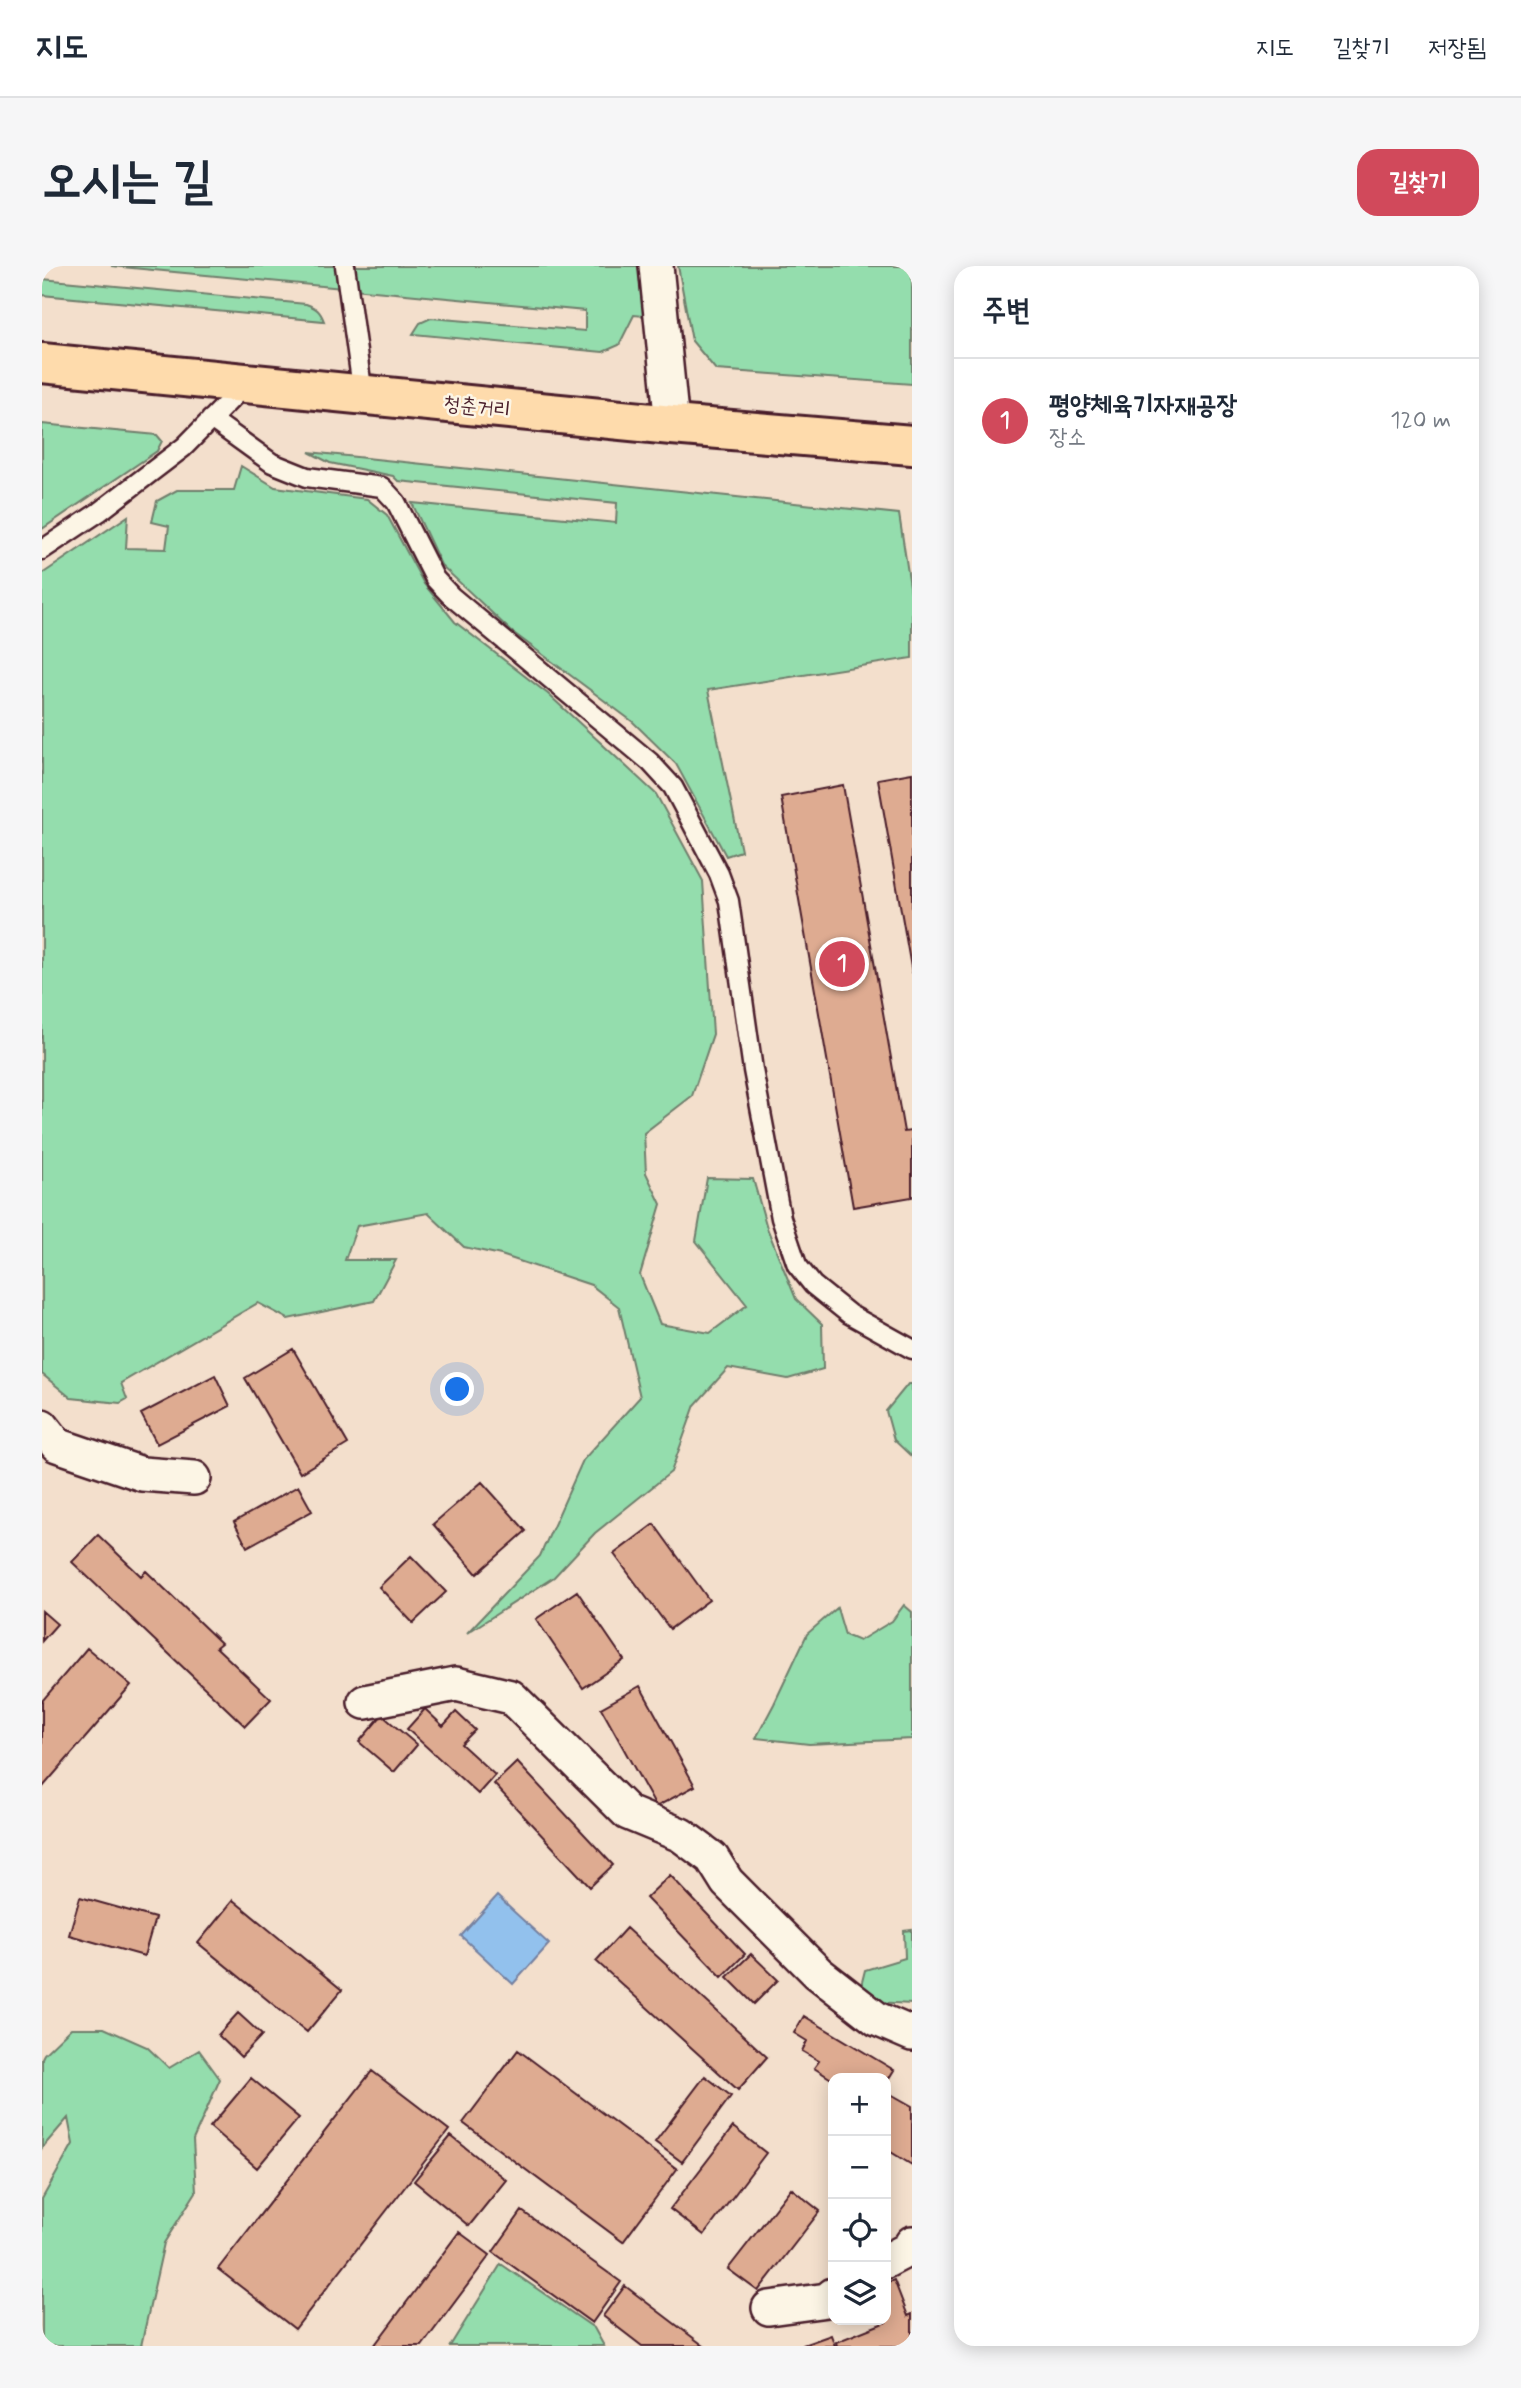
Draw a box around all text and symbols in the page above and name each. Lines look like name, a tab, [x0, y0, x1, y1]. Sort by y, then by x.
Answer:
text: 지도	[35, 26, 88, 70]
text: 지도	[1256, 33, 1294, 64]
text: 길찾기	[1332, 33, 1390, 64]
text: 저장됨	[1428, 33, 1486, 64]
button: 길찾기	[1357, 149, 1479, 216]
text: 오시는 길	[42, 150, 213, 215]
text: 주변	[982, 292, 1030, 331]
text: 평양체육기자재공장	[1049, 389, 1237, 423]
street label: 청춘거리	[442, 390, 512, 424]
text: 1	[1000, 406, 1010, 436]
text: 120 m	[1390, 406, 1451, 436]
text: 장소	[1049, 423, 1086, 453]
pin: 1	[819, 938, 865, 990]
your location	[440, 1372, 474, 1406]
map controls	[828, 2073, 891, 2325]
button: +	[828, 2073, 891, 2136]
button: −	[828, 2136, 891, 2199]
button: locate	[828, 2199, 891, 2262]
button: layers	[828, 2262, 891, 2325]

